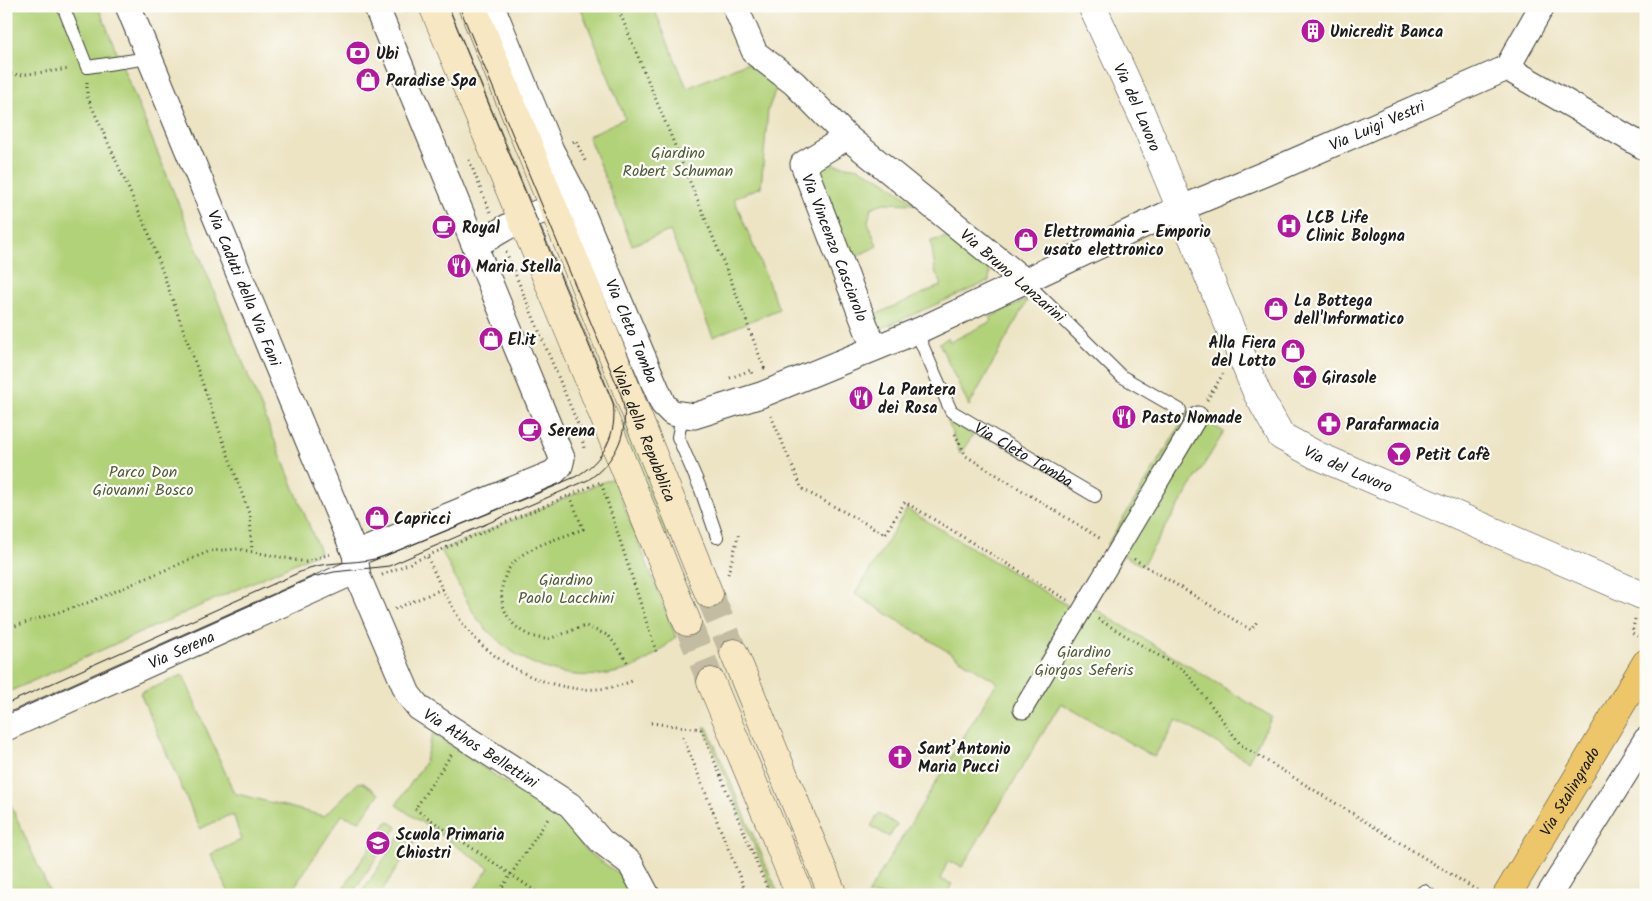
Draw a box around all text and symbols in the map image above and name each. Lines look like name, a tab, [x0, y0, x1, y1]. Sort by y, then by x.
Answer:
building icon: Unicredit Banca	[1300, 18, 1326, 44]
place label: Unicredit Banca	[1330, 20, 1443, 45]
bank icon: Ubi	[345, 40, 371, 66]
place label: Ubi	[376, 42, 400, 67]
street label: Via del Lavoro	[1106, 59, 1167, 156]
shop icon: Paradise Spa	[355, 67, 381, 93]
place label: Paradise Spa	[386, 69, 477, 94]
street label: Via Luigi Vestri	[1325, 94, 1430, 158]
park label: Giardino Robert Schuman	[623, 141, 733, 184]
street label: Via Vincenzo Casciarolo	[794, 170, 874, 326]
street label: Via Caduti della Via Fani	[200, 206, 287, 371]
place label: LCB Life Clinic Bologna	[1306, 206, 1405, 249]
hospital icon: LCB Life Clinic Bologna	[1276, 213, 1302, 239]
cafe icon: Royal	[431, 214, 457, 240]
place label: Royal	[462, 216, 500, 241]
place label: Elettromania - Emporio usato elettronico	[1044, 220, 1211, 263]
street label: Via Bruno Lanzarini	[954, 223, 1071, 330]
shop icon: Elettromania - Emporio usato elettronico	[1013, 227, 1039, 253]
restaurant icon: Maria Stella	[446, 253, 472, 279]
place label: Maria Stella	[476, 255, 561, 280]
street label: Via Cleto Tomba	[598, 275, 664, 388]
place label: La Bottega dell'Informatico	[1294, 289, 1404, 332]
shop icon: La Bottega dell'Informatico	[1263, 296, 1289, 322]
shop icon: El.it	[478, 326, 504, 352]
place label: El.it	[508, 328, 537, 353]
place label: Alla Fiera del Lotto	[1208, 331, 1276, 374]
shop icon: Alla Fiera del Lotto	[1280, 338, 1306, 364]
street label: Viale della Repubblica	[604, 362, 682, 506]
bar icon: Girasole	[1292, 364, 1318, 390]
place label: Girasole	[1322, 366, 1377, 391]
place label: La Pantera dei Rosa	[878, 378, 956, 421]
restaurant icon: La Pantera dei Rosa	[848, 385, 874, 411]
restaurant icon: Pasto Nomade	[1111, 404, 1137, 430]
place label: Pasto Nomade	[1142, 406, 1242, 431]
pharmacy icon: Parafarmacia	[1316, 411, 1342, 437]
place label: Parafarmacia	[1346, 413, 1439, 438]
street label: Via Cleto Tomba	[969, 416, 1077, 494]
cafe icon: Serena	[517, 417, 543, 443]
place label: Serena	[548, 419, 595, 444]
street label: Via del Lavoro	[1299, 440, 1396, 500]
bar icon: Petit Cafè	[1386, 441, 1412, 467]
place label: Petit Cafè	[1416, 443, 1490, 468]
park label: Parco Don Giovanni Bosco	[93, 460, 194, 503]
shop icon: Capricci	[364, 505, 390, 531]
place label: Capricci	[394, 507, 451, 532]
park label: Giardino Paolo Lacchini	[518, 568, 615, 611]
street label: Via Serena	[145, 625, 219, 677]
park label: Giardino Giorgos Seferis	[1034, 640, 1134, 683]
street label: Via Athos Bellettini	[418, 703, 544, 796]
place label: Sant’Antonio Maria Pucci	[918, 737, 1010, 780]
street label: Via Stalingrado	[1534, 742, 1607, 841]
church icon: Sant’Antonio Maria Pucci	[887, 744, 913, 770]
place label: Scuola Primaria Chiostri	[396, 823, 504, 866]
school or university icon: Scuola Primaria Chiostri	[365, 830, 391, 856]

